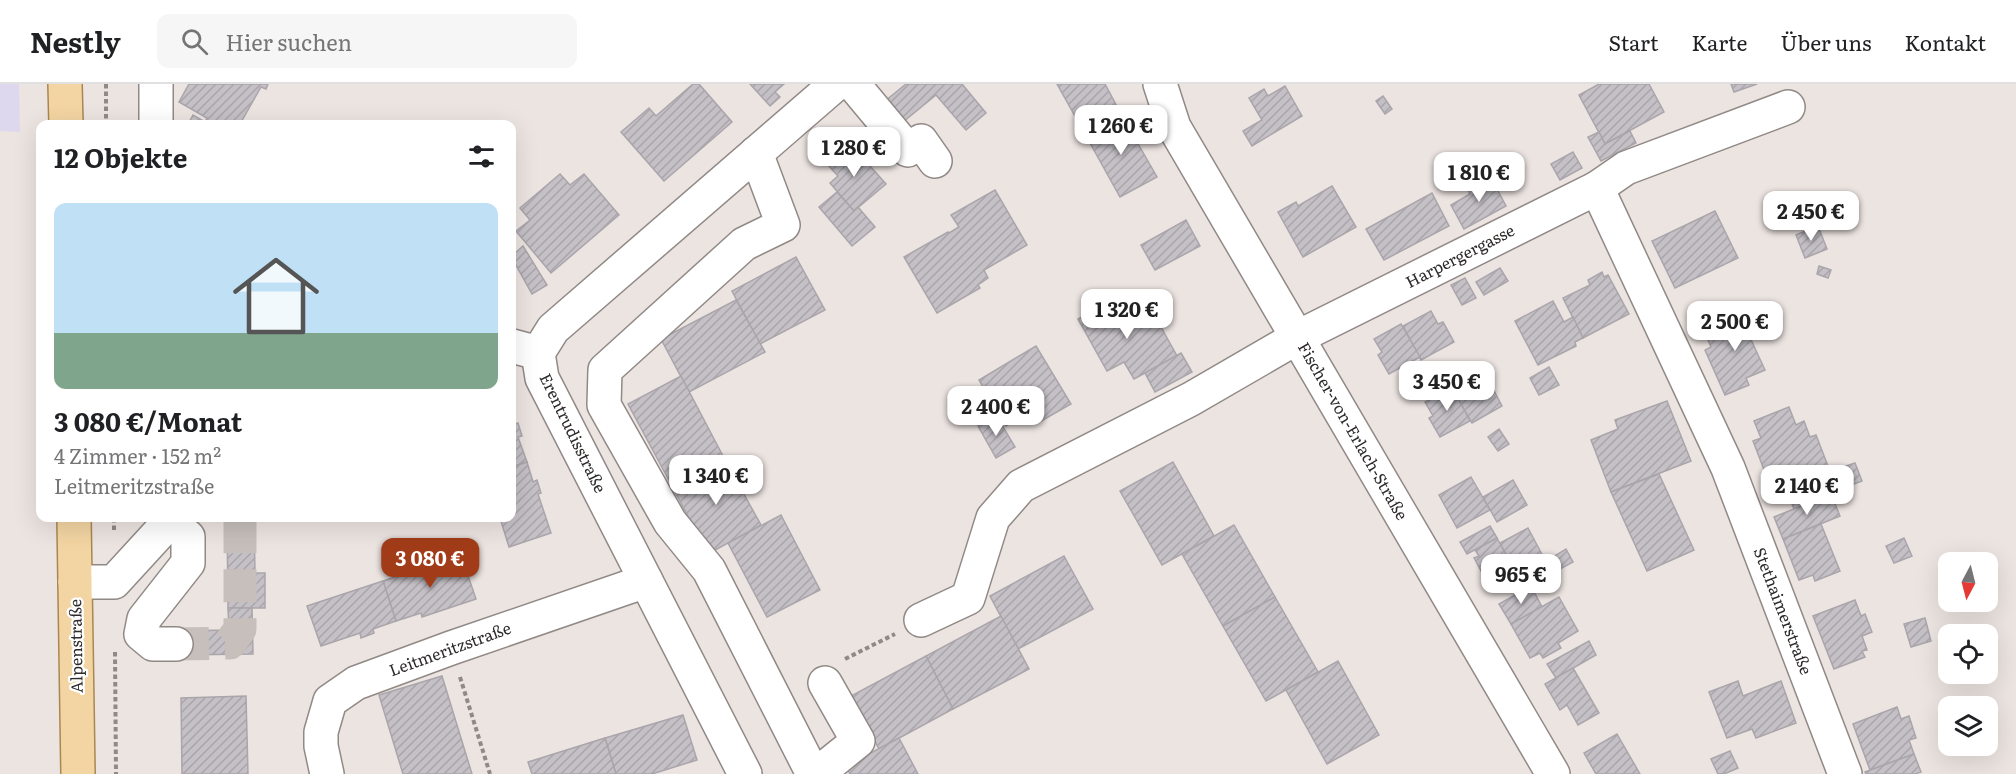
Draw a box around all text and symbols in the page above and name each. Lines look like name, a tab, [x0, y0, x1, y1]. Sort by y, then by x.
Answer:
search box	[157, 14, 577, 68]
text: Nestly	[30, 20, 121, 62]
icon: search	[178, 25, 211, 58]
text: Hier suchen	[226, 25, 352, 58]
text: Start	[1608, 26, 1659, 57]
text: Karte	[1692, 26, 1747, 57]
text: Über uns	[1780, 26, 1871, 57]
text: Kontakt	[1904, 26, 1986, 57]
pin: 1 260 €	[1066, 105, 1176, 156]
text: 1 260 €	[1089, 109, 1153, 139]
pin: 1 280 €	[799, 127, 909, 178]
text: 1 280 €	[821, 131, 887, 161]
text: 12 Objekte	[54, 137, 187, 176]
icon: filters	[465, 140, 498, 173]
pin: 1 810 €	[1424, 152, 1534, 203]
text: 1 810 €	[1448, 156, 1510, 186]
pin: 2 450 €	[1756, 191, 1866, 242]
text: 2 450 €	[1777, 195, 1845, 225]
street label: Harpergergasse	[1401, 217, 1518, 293]
icon: home	[222, 242, 330, 350]
pin: 1 320 €	[1072, 289, 1182, 340]
text: 1 320 €	[1095, 293, 1159, 323]
pin: 2 500 €	[1680, 301, 1790, 352]
text: 2 500 €	[1701, 305, 1769, 335]
street label: Fischer-von-Erlach-Straße	[1293, 337, 1415, 524]
pin: 3 450 €	[1392, 361, 1502, 412]
text: 3 450 €	[1413, 365, 1481, 395]
street label: Erentrudisstraße	[534, 369, 613, 497]
pin: 2 400 €	[941, 386, 1051, 437]
text: 2 400 €	[961, 390, 1031, 420]
text: 3 080 €/Monat	[54, 401, 242, 440]
text: 4 Zimmer · 152 m²	[54, 440, 221, 470]
pin: 1 340 €	[661, 455, 771, 506]
text: 1 340 €	[683, 459, 749, 489]
pin: 2 140 €	[1752, 465, 1862, 516]
text: 2 140 €	[1775, 469, 1839, 499]
text: Leitmeritzstraße	[54, 470, 214, 500]
pin: 3 080 €	[375, 538, 485, 589]
text: 3 080 €	[395, 542, 465, 572]
street label: Stethaimerstraße	[1749, 544, 1819, 678]
north arrow	[1938, 552, 1998, 612]
map controls	[1938, 552, 1998, 756]
pin: 965 €	[1479, 554, 1563, 605]
text: 965 €	[1495, 558, 1547, 588]
street label: Alpenstraße	[62, 599, 88, 693]
street label: Leitmeritzstraße	[385, 615, 514, 681]
button: locate	[1938, 624, 1998, 684]
button: layers	[1938, 696, 1998, 756]

